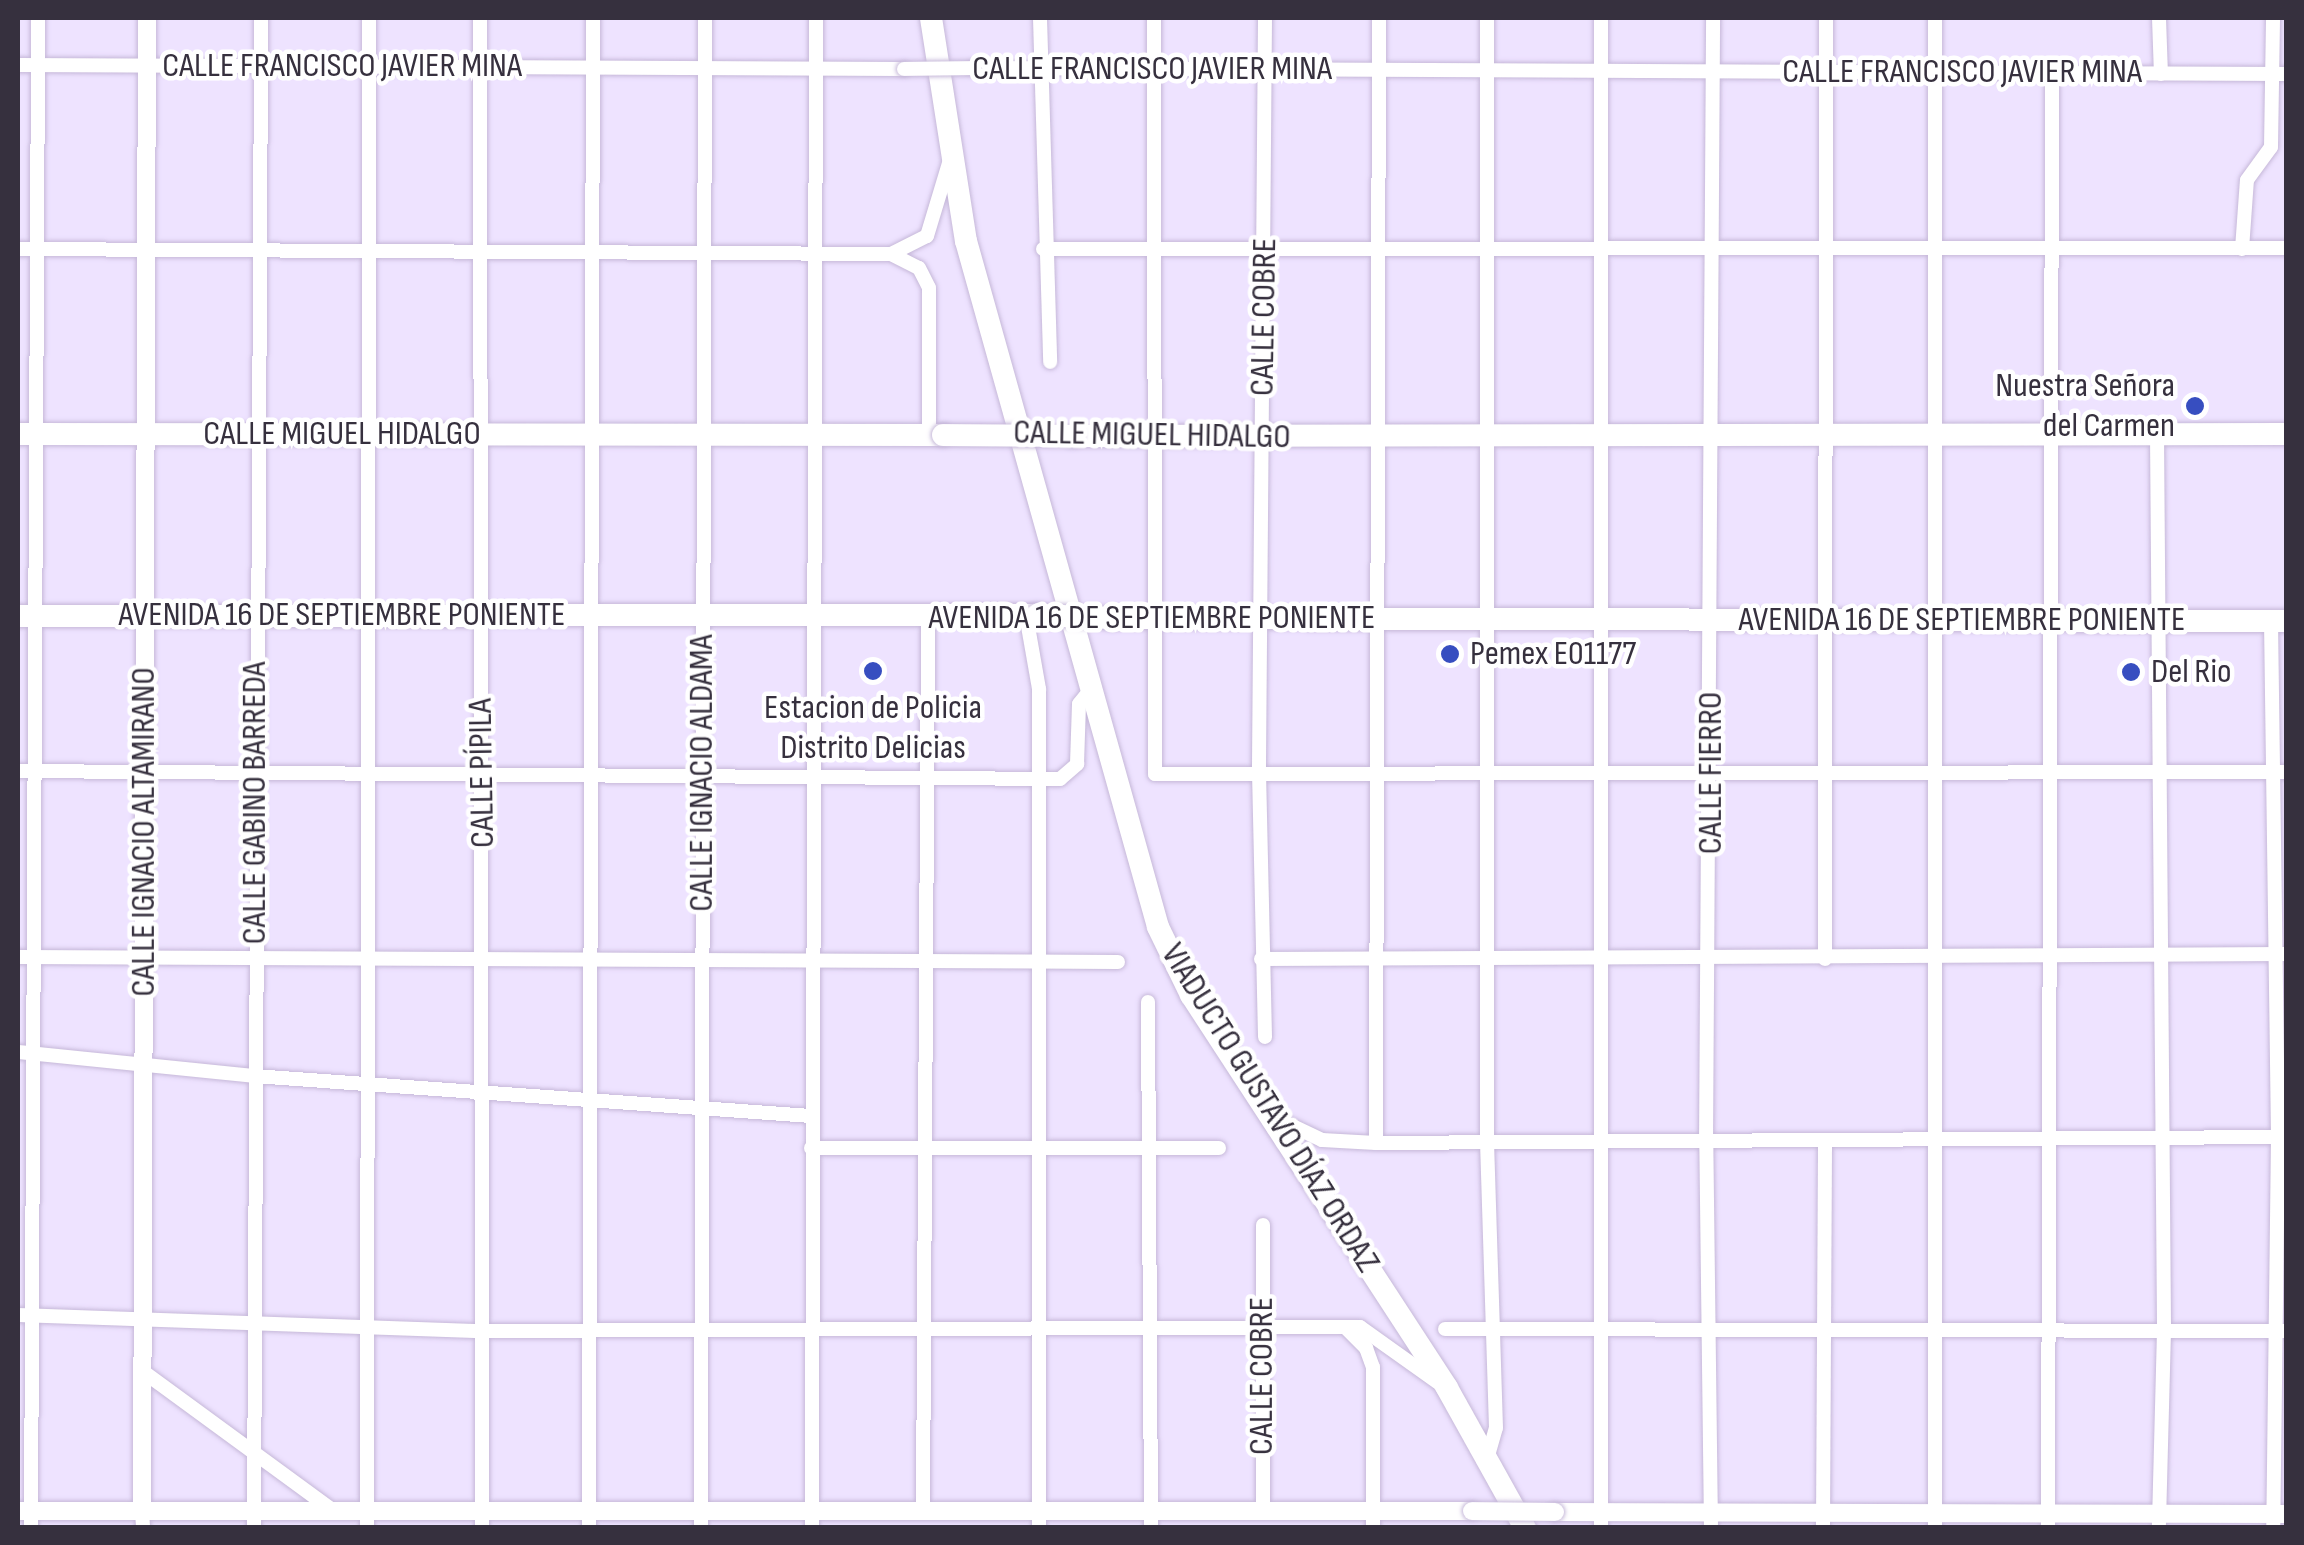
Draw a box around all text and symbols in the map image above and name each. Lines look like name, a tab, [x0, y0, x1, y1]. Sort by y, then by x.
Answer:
street label: CALLE FRANCISCO JAVIER MINA	[162, 45, 522, 87]
street label: CALLE FRANCISCO JAVIER MINA	[972, 48, 1332, 90]
street label: CALLE FRANCISCO JAVIER MINA	[1782, 51, 2142, 93]
street label: CALLE COBRE	[1242, 238, 1286, 396]
place label: Nuestra Señora del Carmen	[1995, 365, 2175, 447]
marker: Nuestra Señora del Carmen	[2184, 395, 2206, 417]
street label: CALLE MIGUEL HIDALGO	[1013, 412, 1291, 458]
street label: CALLE MIGUEL HIDALGO	[203, 413, 481, 455]
street label: AVENIDA 16 DE SEPTIEMBRE PONIENTE	[119, 594, 565, 636]
street label: AVENIDA 16 DE SEPTIEMBRE PONIENTE	[929, 597, 1375, 639]
street label: AVENIDA 16 DE SEPTIEMBRE PONIENTE	[1739, 599, 2185, 641]
place label: Pemex E01177	[1470, 633, 1636, 675]
street label: CALLE IGNACIO ALDAMA	[681, 634, 723, 912]
marker: Pemex E01177	[1439, 643, 1461, 665]
place label: Del Rio	[2151, 651, 2232, 693]
marker: Estacion de Policia Distrito Delicias	[862, 660, 884, 682]
marker: Del Rio	[2120, 661, 2142, 683]
street label: CALLE GABINO BARREDA	[234, 662, 276, 944]
street label: CALLE IGNACIO ALTAMIRANO	[123, 667, 165, 997]
place label: Estacion de Policia Distrito Delicias	[764, 687, 982, 769]
street label: CALLE FIERRO	[1690, 692, 1732, 854]
street label: CALLE PÍPILA	[460, 698, 504, 848]
street label: VIADUCTO GUSTAVO DÍAZ ORDAZ	[1151, 936, 1389, 1280]
street label: CALLE COBRE	[1241, 1297, 1283, 1455]

